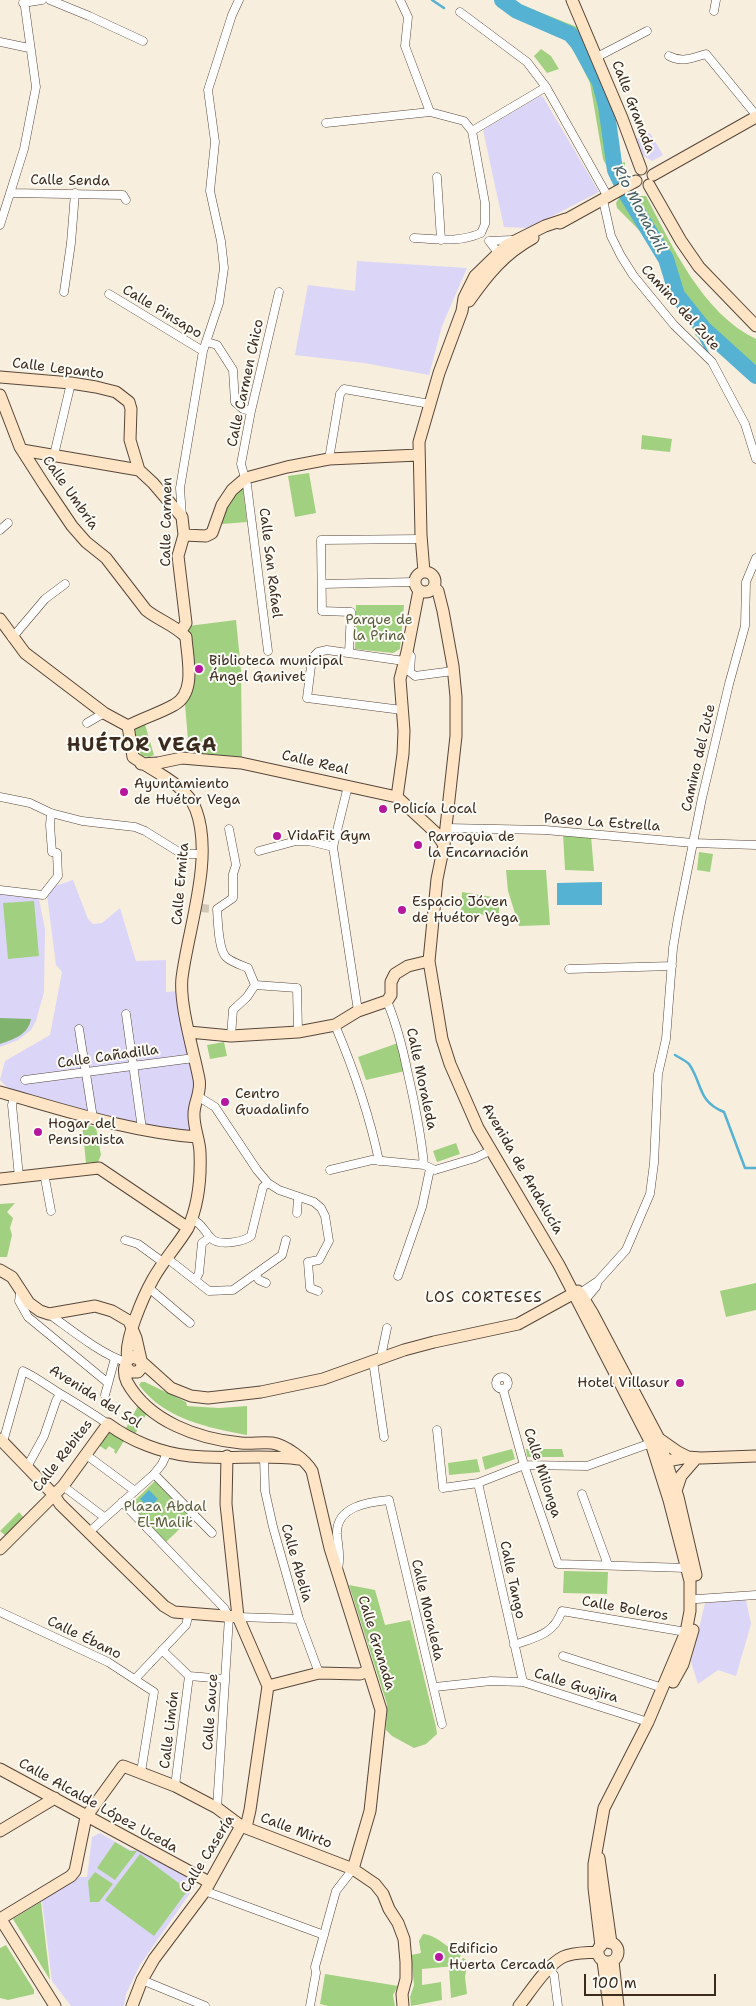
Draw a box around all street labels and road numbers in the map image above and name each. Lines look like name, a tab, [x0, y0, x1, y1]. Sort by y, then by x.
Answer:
street label: Calle Granada	[608, 58, 658, 156]
street label: Calle Senda	[30, 172, 110, 190]
street label: Camino del Zute	[637, 262, 723, 354]
street label: Calle Pinsapo	[119, 282, 205, 342]
street label: Calle Carmen Chico	[224, 318, 268, 448]
street label: Calle Lepanto	[11, 355, 105, 383]
street label: Calle Umbría	[38, 453, 102, 533]
street label: Calle Carmen	[158, 477, 176, 567]
street label: Calle San Rafael	[255, 507, 285, 619]
street label: Camino del Zute	[678, 703, 720, 813]
street label: Calle Real	[280, 747, 350, 779]
street label: Paseo La Estrella	[543, 811, 661, 835]
street label: Calle Ermita	[169, 842, 193, 926]
street label: Calle Moraleda	[402, 1027, 440, 1131]
street label: Calle Cañadilla	[56, 1042, 160, 1072]
street label: Avenida de Andalucía	[478, 1101, 566, 1237]
street label: Avenida del Sol	[46, 1362, 144, 1432]
street label: Calle Rebites	[29, 1416, 97, 1496]
street label: Calle Milonga	[520, 1426, 564, 1520]
street label: Calle Abelia	[277, 1522, 315, 1604]
street label: Calle Tango	[496, 1540, 528, 1620]
street label: Calle Moraleda	[407, 1558, 447, 1662]
street label: Calle Boleros	[580, 1593, 670, 1625]
street label: Calle Granada	[354, 1594, 398, 1692]
street label: Calle Ébano	[44, 1613, 124, 1663]
street label: Calle Guajira	[532, 1665, 620, 1707]
street label: Calle Sauce	[200, 1673, 222, 1751]
street label: Calle Limón	[157, 1690, 183, 1770]
street label: Calle Alcalde López Uceda	[16, 1755, 180, 1857]
street label: Calle Mirto	[258, 1810, 334, 1852]
street label: Calle Casería	[178, 1812, 238, 1896]

